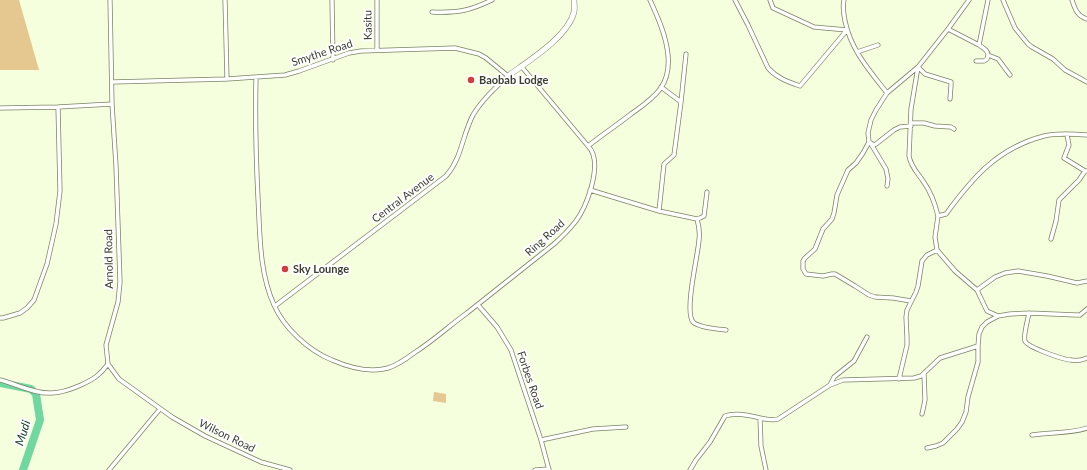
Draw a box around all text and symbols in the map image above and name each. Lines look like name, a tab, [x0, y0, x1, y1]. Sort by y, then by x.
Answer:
street label: Kasitu	[361, 10, 375, 40]
street label: Smythe Road	[290, 37, 354, 69]
place label: Baobab Lodge	[479, 73, 548, 87]
marker: Baobab Lodge	[466, 75, 476, 85]
street label: Central Avenue	[369, 170, 437, 226]
street label: Ring Road	[523, 217, 567, 259]
street label: Arnold Road	[102, 229, 116, 289]
place label: Sky Lounge	[293, 262, 349, 276]
marker: Sky Lounge	[280, 264, 290, 274]
street label: Forbes Road	[514, 350, 546, 410]
street label: Wilson Road	[197, 417, 257, 455]
water label: Mudi	[12, 419, 34, 447]

